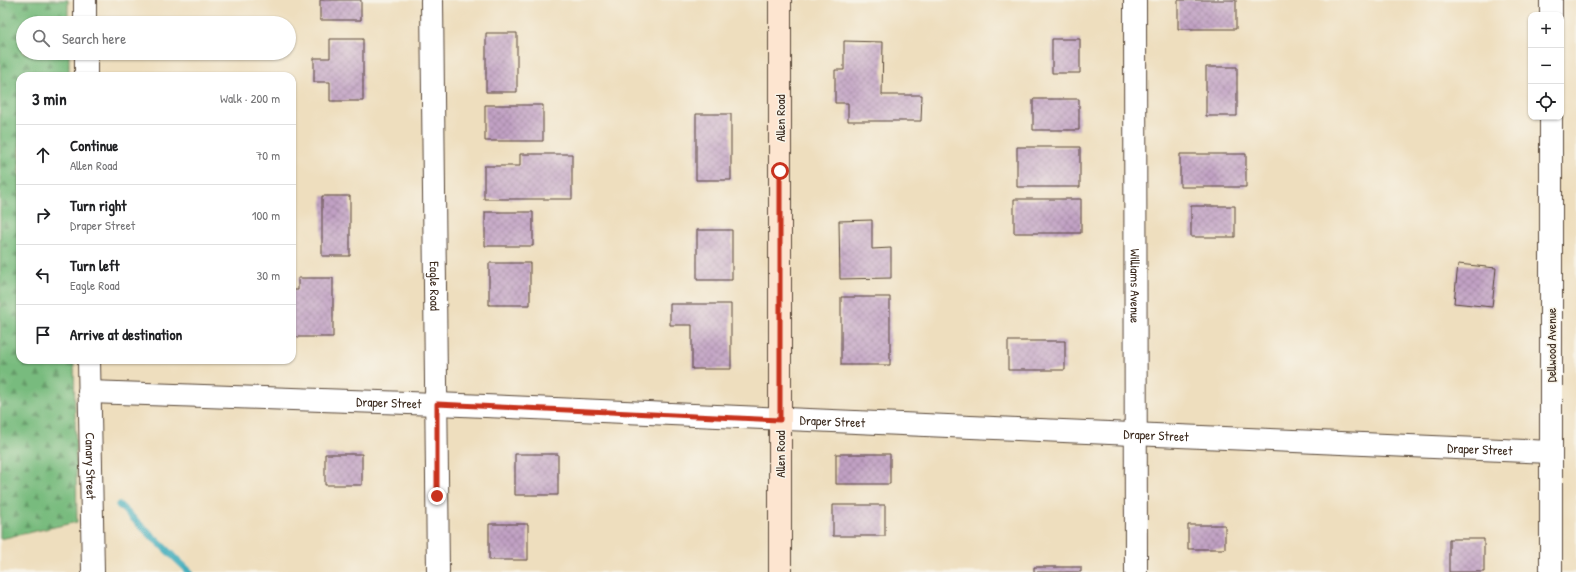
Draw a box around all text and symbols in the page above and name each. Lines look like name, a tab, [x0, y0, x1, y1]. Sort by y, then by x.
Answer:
map controls	[1528, 12, 1564, 120]
button: +	[1528, 12, 1564, 48]
search box	[16, 16, 296, 60]
icon: search	[30, 27, 52, 49]
text: Search here	[62, 28, 126, 49]
button: −	[1528, 48, 1564, 84]
button: locate	[1528, 84, 1564, 120]
text: 3 min	[32, 87, 67, 110]
text: Walk · 200 m	[220, 89, 280, 107]
street label: Allen Road	[771, 94, 789, 142]
text: Continue	[70, 135, 118, 156]
icon: ahead	[32, 144, 54, 166]
text: 70 m	[256, 146, 280, 164]
text: Allen Road	[70, 156, 117, 174]
route start	[771, 162, 789, 180]
text: Turn right	[70, 195, 126, 216]
icon: right	[32, 204, 54, 226]
text: 100 m	[252, 206, 280, 224]
text: Draper Street	[70, 216, 135, 234]
street label: Williams Avenue	[1126, 249, 1145, 323]
text: Turn left	[70, 255, 120, 276]
street label: Eagle Road	[426, 261, 444, 311]
icon: left	[32, 264, 54, 286]
text: 30 m	[257, 266, 280, 284]
text: Eagle Road	[70, 276, 120, 294]
street label: Dellwood Avenue	[1542, 308, 1560, 382]
icon: arrive	[32, 324, 54, 346]
text: Arrive at destination	[70, 324, 182, 345]
street label: Draper Street	[356, 392, 422, 412]
street label: Draper Street	[799, 411, 866, 431]
street label: Draper Street	[1123, 425, 1190, 445]
street label: Allen Road	[771, 430, 789, 478]
street label: Canary Street	[81, 432, 101, 500]
street label: Draper Street	[1447, 439, 1513, 459]
route end	[428, 487, 446, 505]

